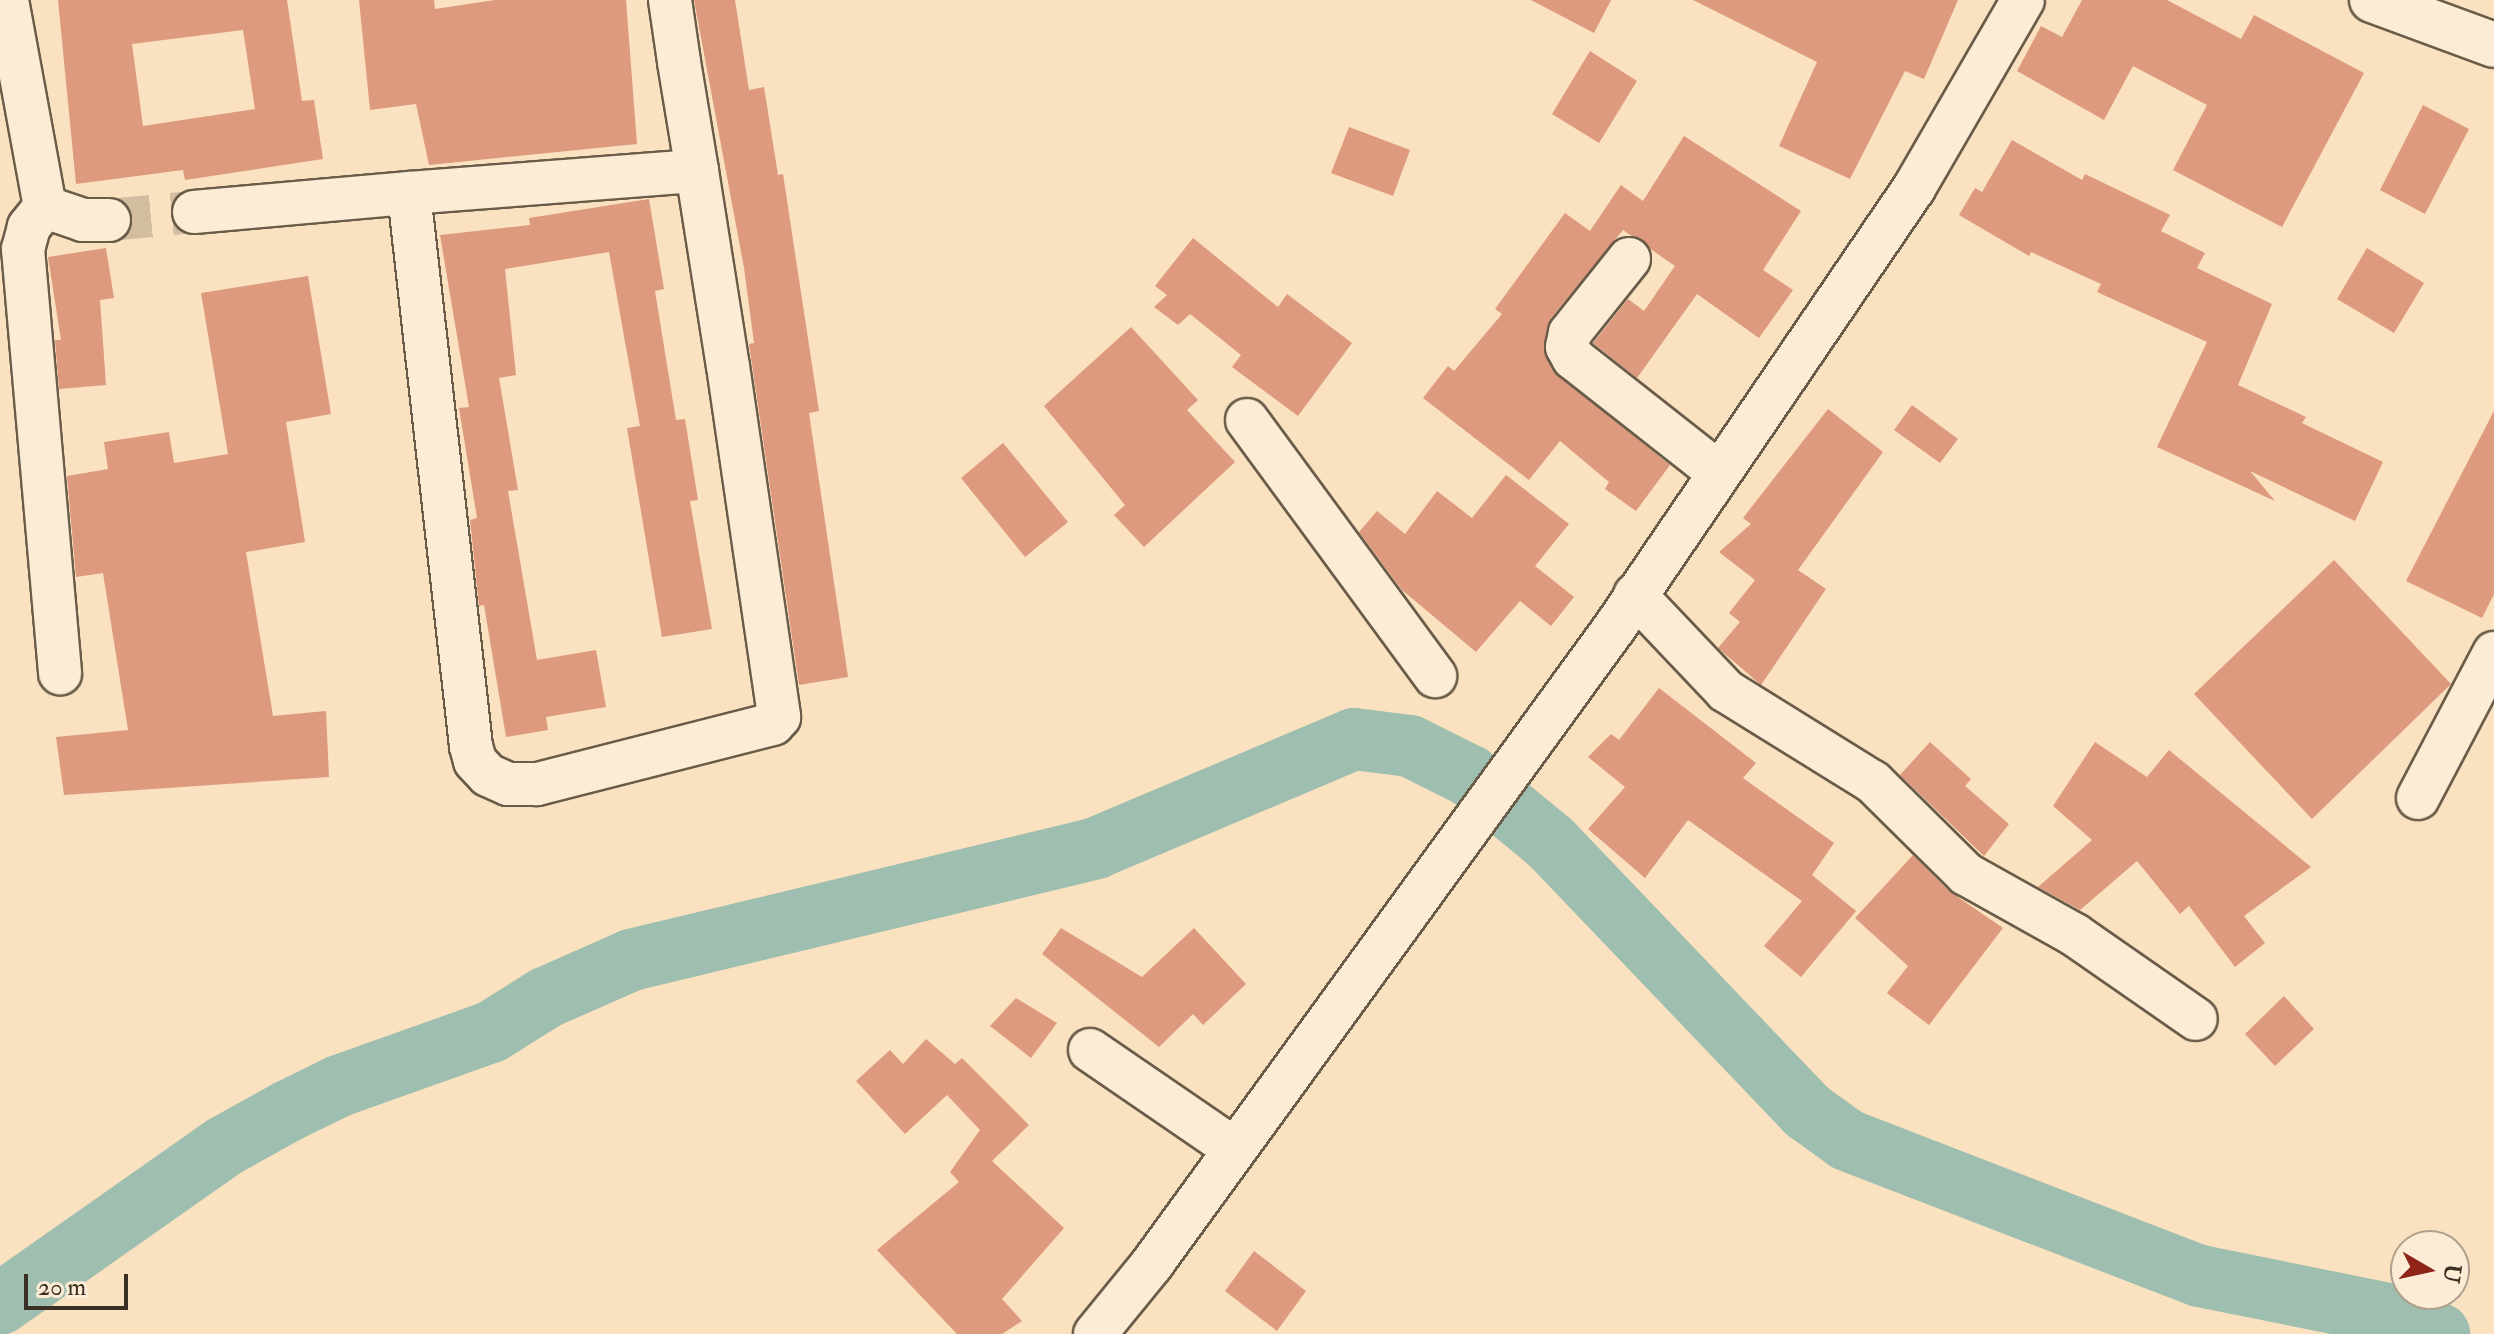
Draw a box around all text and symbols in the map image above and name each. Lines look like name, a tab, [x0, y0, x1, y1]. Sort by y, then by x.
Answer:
north arrow	[2390, 1230, 2470, 1310]
scale bar	[28, 1258, 132, 1308]
text: U	[2436, 1262, 2467, 1285]
text: 20 m	[38, 1272, 86, 1303]

